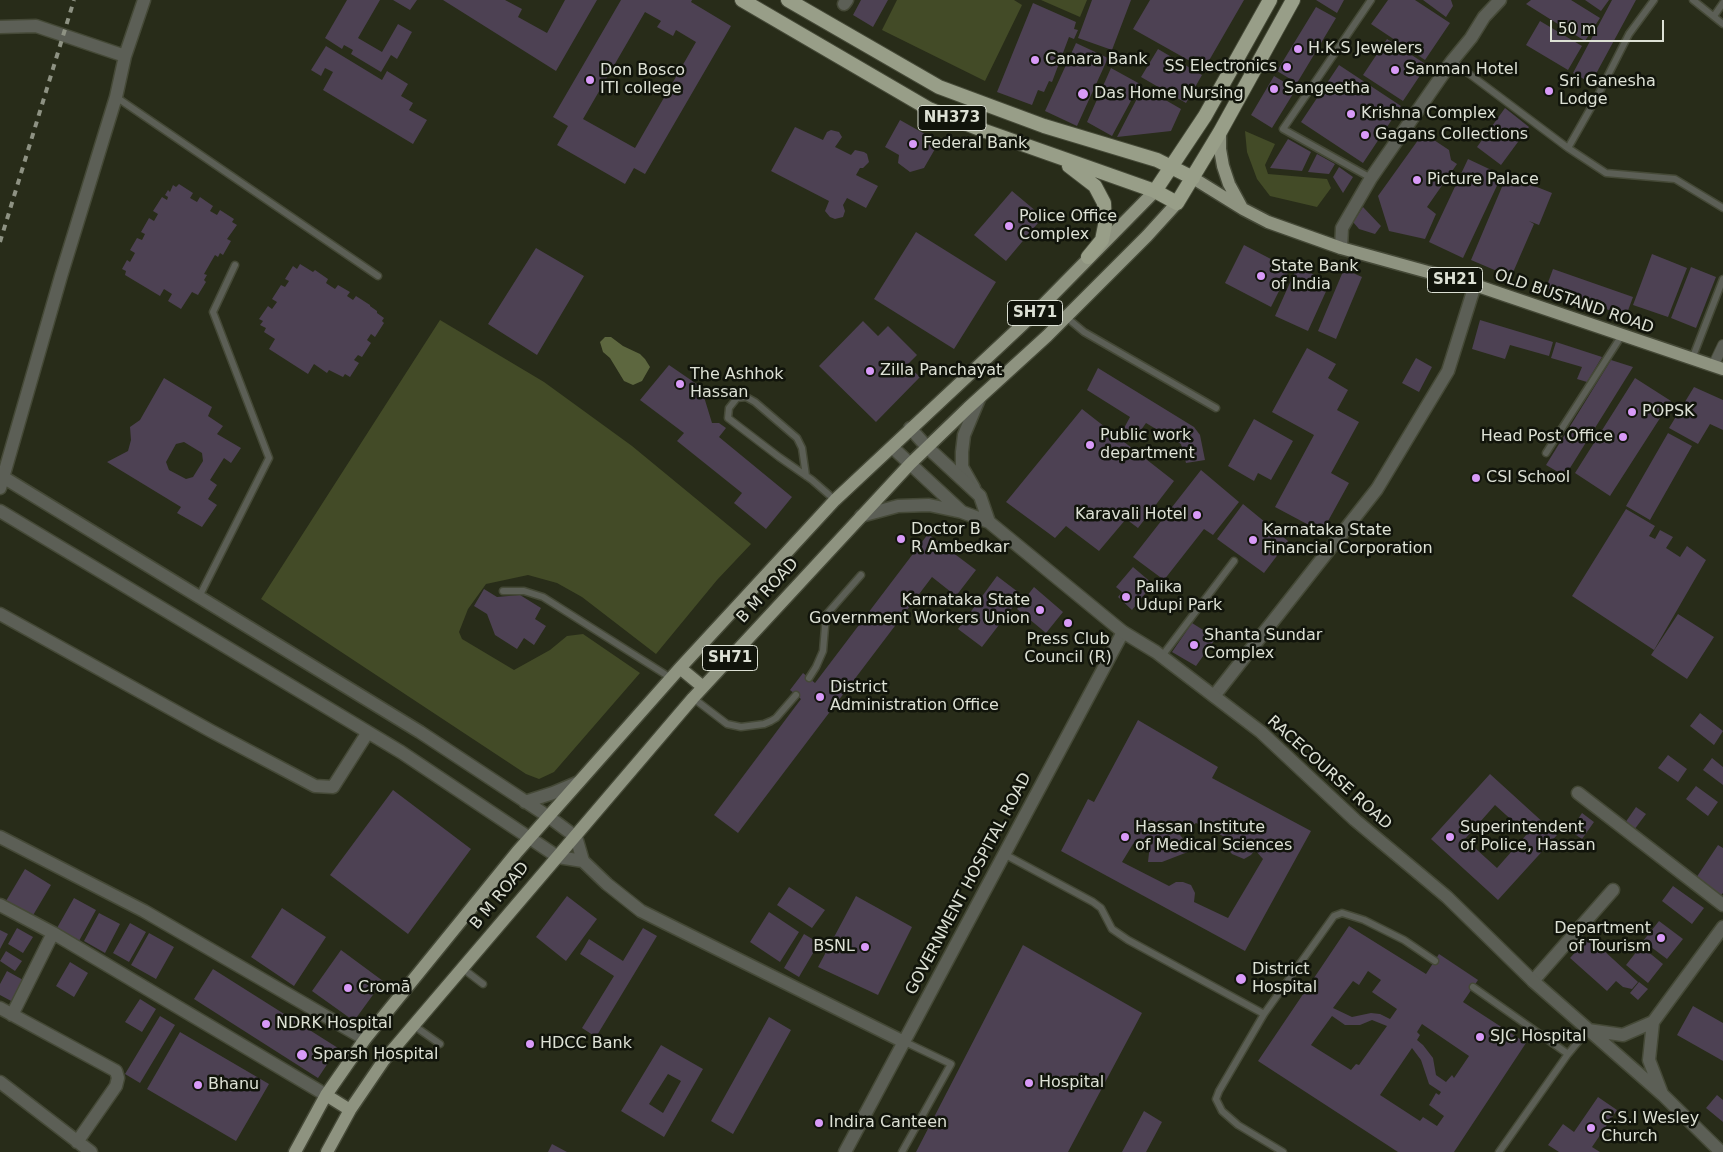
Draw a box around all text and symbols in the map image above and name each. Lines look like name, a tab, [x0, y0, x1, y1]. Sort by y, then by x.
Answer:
scale bar	[1553, 10, 1667, 42]
text: 50 m	[1558, 20, 1596, 38]
place label: H.K.S Jewelers	[1308, 39, 1422, 59]
marker: H.K.S Jewelers	[1292, 43, 1304, 55]
place label: Canara Bank	[1045, 50, 1148, 70]
marker: Canara Bank	[1029, 54, 1041, 66]
place label: SS Electronics	[1164, 57, 1277, 77]
place label: Sanman Hotel	[1405, 60, 1518, 80]
place label: Don Bosco ITI college	[600, 61, 685, 99]
marker: SS Electronics	[1281, 61, 1293, 73]
marker: Sanman Hotel	[1389, 64, 1401, 76]
place label: Sri Ganesha Lodge	[1559, 72, 1656, 110]
marker: Don Bosco ITI college	[584, 74, 596, 86]
place label: Sangeetha	[1284, 79, 1370, 99]
marker: Sangeetha	[1268, 83, 1280, 95]
place label: Das Home Nursing	[1094, 84, 1244, 104]
marker: Sri Ganesha Lodge	[1543, 85, 1555, 97]
marker: Das Home Nursing	[1076, 87, 1090, 101]
place label: Krishna Complex	[1361, 104, 1496, 124]
road number: NH373	[918, 106, 986, 130]
marker: Krishna Complex	[1345, 108, 1357, 120]
place label: Gagans Collections	[1375, 125, 1528, 145]
marker: Gagans Collections	[1359, 129, 1371, 141]
place label: Federal Bank	[923, 134, 1027, 154]
marker: Federal Bank	[907, 138, 919, 150]
place label: Picture Palace	[1427, 170, 1539, 190]
marker: Picture Palace	[1411, 174, 1423, 186]
place label: Police Office Complex	[1019, 207, 1117, 245]
marker: Police Office Complex	[1003, 220, 1015, 232]
place label: State Bank of India	[1271, 257, 1359, 295]
street label: OLD BUSTAND ROAD	[1492, 266, 1656, 338]
road number: SH21	[1428, 268, 1482, 292]
marker: State Bank of India	[1255, 270, 1267, 282]
road number: SH71	[1008, 300, 1062, 326]
place label: Zilla Panchayat	[880, 361, 1002, 381]
place label: The Ashhok Hassan	[690, 365, 783, 403]
marker: Zilla Panchayat	[864, 365, 876, 377]
marker: The Ashhok Hassan	[674, 378, 686, 390]
place label: POPSK	[1642, 402, 1695, 422]
marker: POPSK	[1626, 406, 1638, 418]
place label: Public work department	[1100, 426, 1195, 464]
place label: Head Post Office	[1481, 427, 1613, 447]
marker: Head Post Office	[1617, 431, 1629, 443]
marker: Public work department	[1084, 439, 1096, 451]
place label: CSI School	[1486, 468, 1570, 488]
marker: CSI School	[1470, 472, 1482, 484]
place label: Karavali Hotel	[1075, 505, 1187, 525]
marker: Karavali Hotel	[1191, 509, 1203, 521]
place label: Doctor B R Ambedkar	[911, 520, 1009, 558]
place label: Karnataka State Financial Corporation	[1263, 521, 1433, 559]
marker: Doctor B R Ambedkar	[895, 533, 907, 545]
marker: Karnataka State Financial Corporation	[1247, 534, 1259, 546]
street label: B M ROAD	[733, 555, 803, 627]
place label: Palika Udupi Park	[1136, 578, 1222, 616]
place label: Karnataka State Government Workers Union	[809, 591, 1030, 629]
marker: Palika Udupi Park	[1120, 591, 1132, 603]
marker: Karnataka State Government Workers Union	[1034, 604, 1046, 616]
marker: Press Club Council (R)	[1062, 617, 1074, 629]
place label: Shanta Sundar Complex	[1204, 626, 1322, 664]
place label: Press Club Council (R)	[1024, 630, 1112, 668]
marker: Shanta Sundar Complex	[1188, 639, 1200, 651]
road number: SH71	[702, 646, 758, 670]
place label: District Administration Office	[830, 678, 999, 716]
marker: District Administration Office	[814, 691, 826, 703]
street label: RACECOURSE ROAD	[1263, 712, 1395, 834]
street label: GOVERNMENT HOSPITAL ROAD	[902, 770, 1036, 998]
place label: Hassan Institute of Medical Sciences	[1135, 818, 1292, 856]
place label: Superintendent of Police, Hassan	[1460, 818, 1596, 856]
marker: Hassan Institute of Medical Sciences	[1119, 831, 1131, 843]
marker: Superintendent of Police, Hassan	[1444, 831, 1456, 843]
street label: B M ROAD	[466, 859, 534, 933]
place label: Department of Tourism	[1554, 919, 1651, 957]
marker: Department of Tourism	[1655, 932, 1667, 944]
place label: BSNL	[813, 937, 855, 957]
marker: BSNL	[859, 941, 871, 953]
place label: District Hospital	[1252, 960, 1317, 998]
marker: District Hospital	[1234, 972, 1248, 986]
place label: Cromā	[358, 978, 411, 998]
marker: Cromā	[342, 982, 354, 994]
place label: NDRK Hospital	[276, 1014, 392, 1034]
marker: NDRK Hospital	[260, 1018, 272, 1030]
place label: SJC Hospital	[1490, 1027, 1586, 1047]
marker: SJC Hospital	[1474, 1031, 1486, 1043]
place label: HDCC Bank	[540, 1034, 632, 1054]
marker: HDCC Bank	[524, 1038, 536, 1050]
place label: Sparsh Hospital	[313, 1045, 439, 1065]
marker: Sparsh Hospital	[295, 1048, 309, 1062]
place label: Hospital	[1039, 1073, 1104, 1093]
place label: Bhanu	[208, 1075, 259, 1095]
marker: Hospital	[1023, 1077, 1035, 1089]
marker: Bhanu	[192, 1079, 204, 1091]
place label: C.S.I Wesley Church	[1601, 1109, 1699, 1147]
place label: Indira Canteen	[829, 1113, 947, 1133]
marker: Indira Canteen	[813, 1117, 825, 1129]
marker: C.S.I Wesley Church	[1585, 1122, 1597, 1134]

